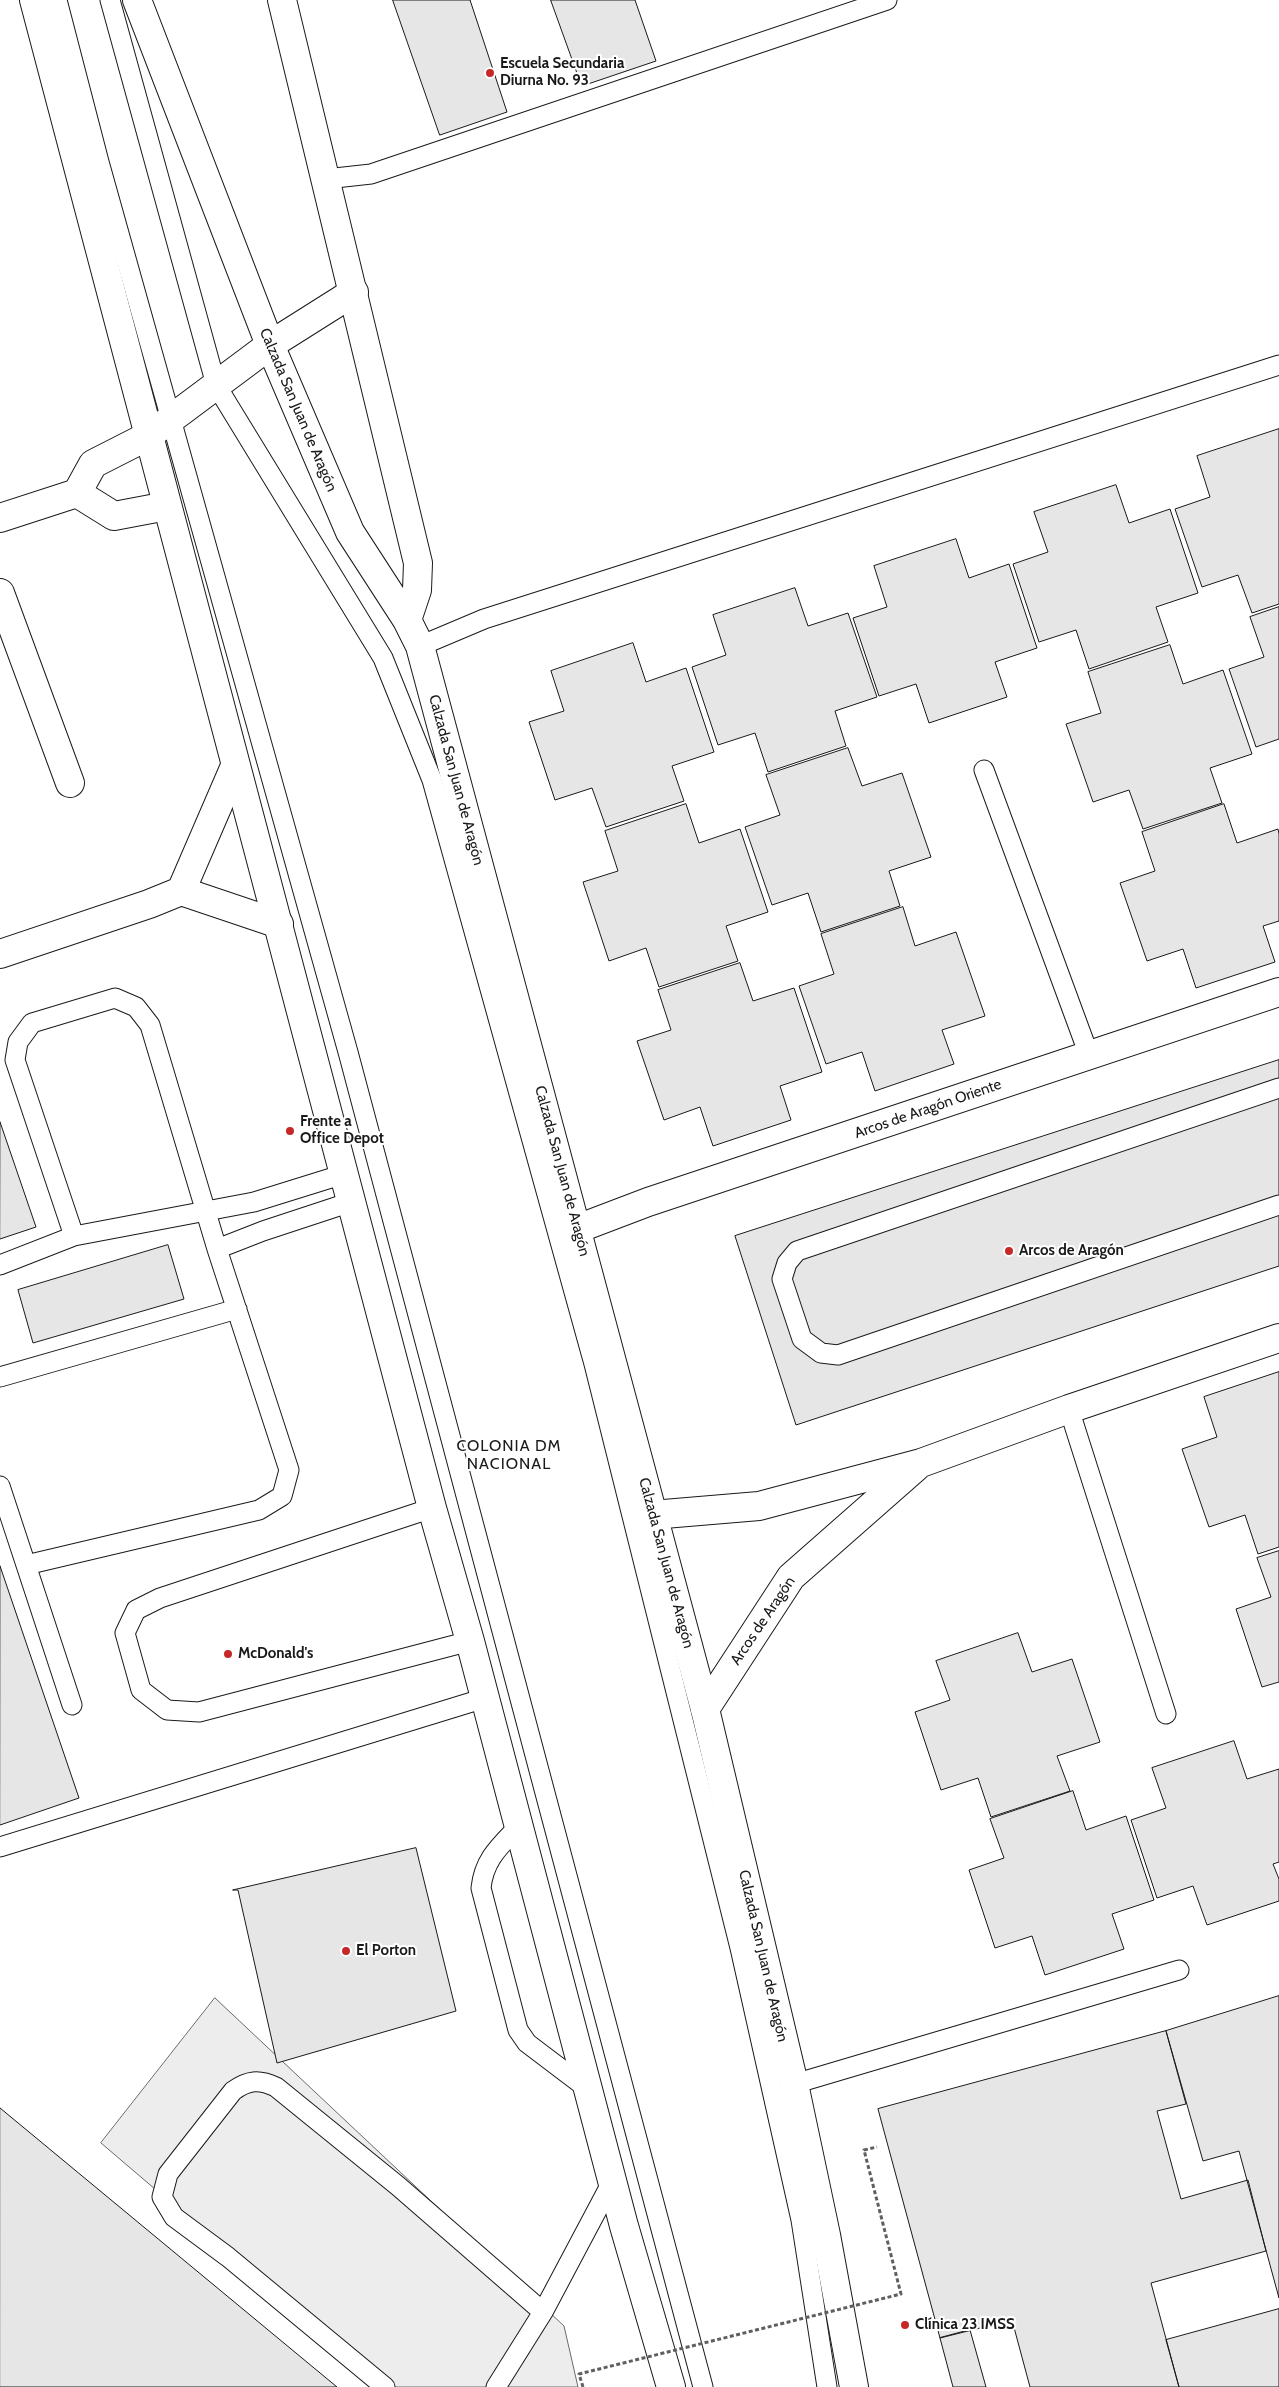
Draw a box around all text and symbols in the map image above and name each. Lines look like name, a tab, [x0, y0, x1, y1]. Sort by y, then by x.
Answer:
place label: Escuela Secundaria Diurna No. 93	[500, 55, 624, 90]
marker: Escuela Secundaria Diurna No. 93	[484, 67, 496, 79]
street label: Calzada San Juan de Aragón	[255, 326, 341, 494]
street label: Calzada San Juan de Aragón	[425, 693, 487, 867]
street label: Arcos de Aragón Oriente	[852, 1075, 1004, 1143]
street label: Calzada San Juan de Aragón	[531, 1084, 593, 1258]
place label: Frente a Office Depot	[300, 1113, 384, 1148]
marker: Frente a Office Depot	[284, 1125, 296, 1137]
place label: Arcos de Aragón	[1019, 1242, 1124, 1260]
marker: Arcos de Aragón	[1003, 1245, 1015, 1257]
district label: COLONIA DM NACIONAL	[455, 1436, 563, 1474]
street label: Calzada San Juan de Aragón	[635, 1476, 697, 1650]
street label: Arcos de Aragón	[727, 1573, 799, 1669]
place label: McDonald's	[238, 1645, 313, 1663]
marker: McDonald's	[222, 1648, 234, 1660]
street label: Calzada San Juan de Aragón	[734, 1868, 792, 2044]
place label: El Porton	[356, 1942, 416, 1960]
marker: El Porton	[340, 1945, 352, 1957]
place label: Clínica 23 IMSS	[915, 2316, 1015, 2334]
marker: Clínica 23 IMSS	[899, 2319, 911, 2331]

